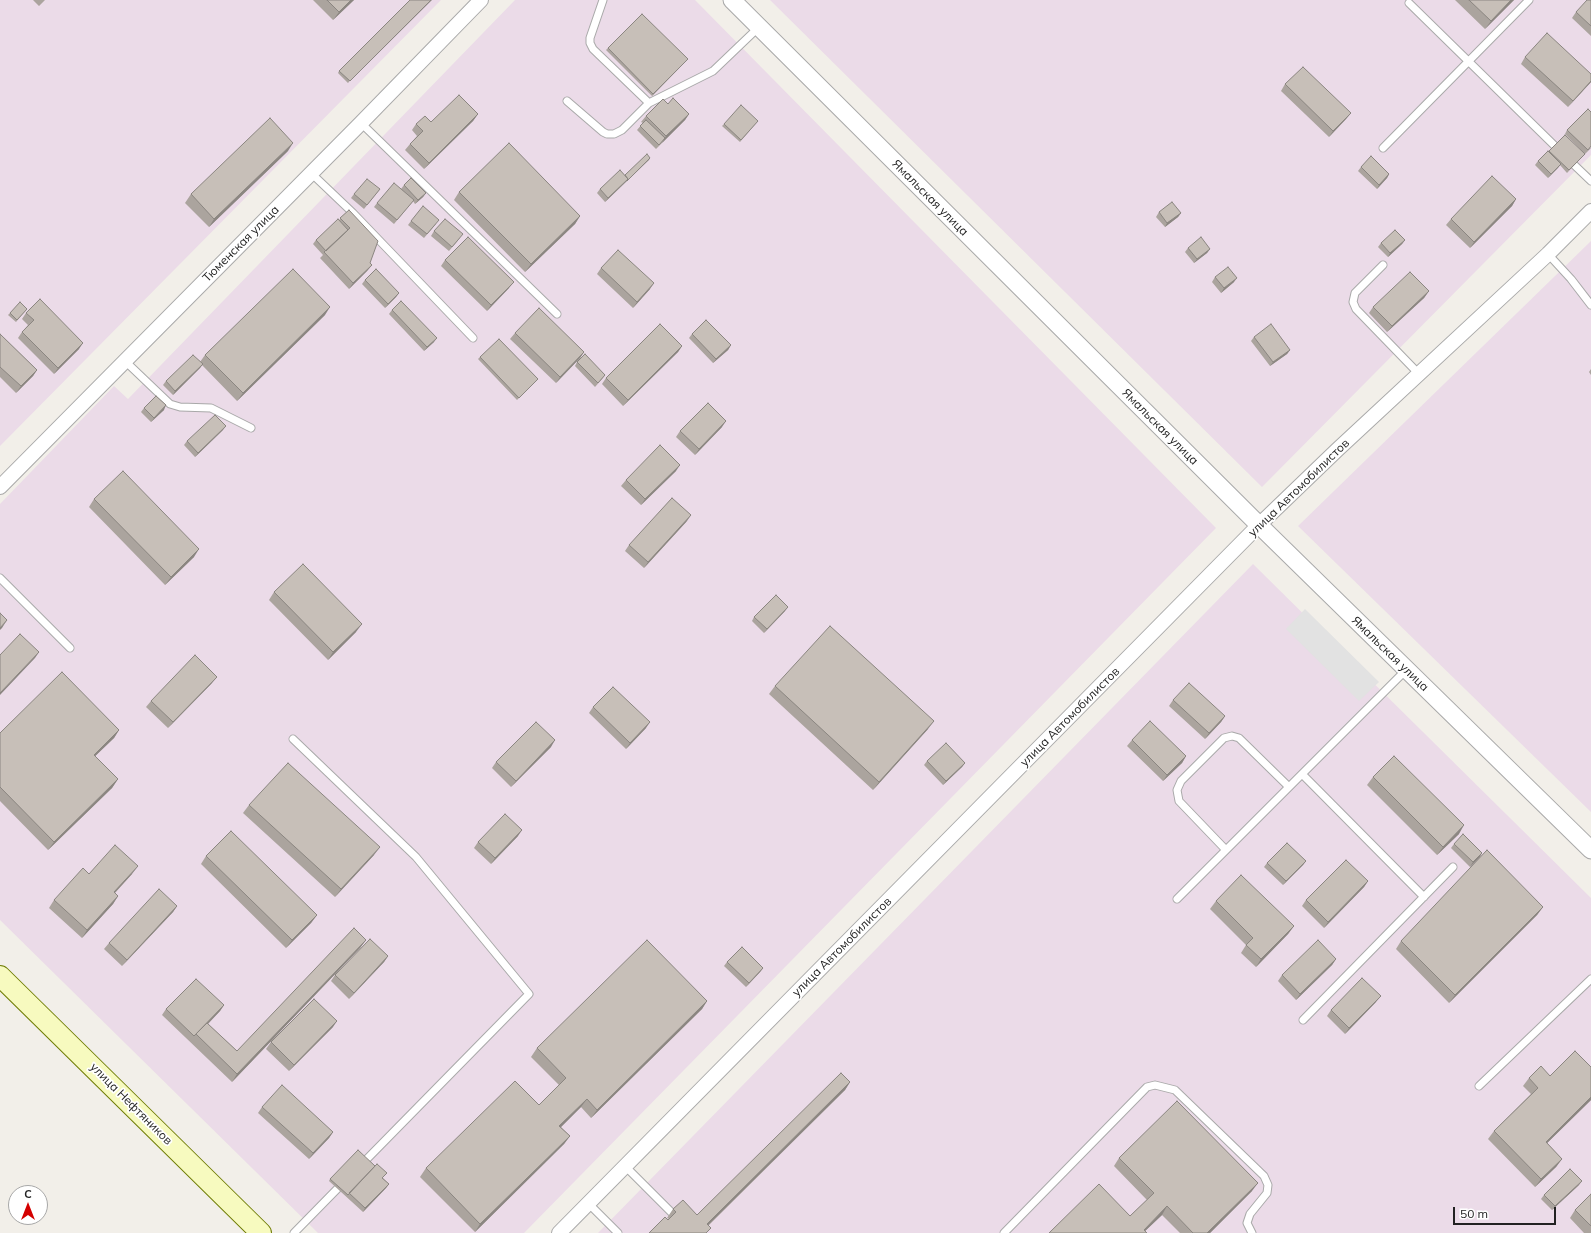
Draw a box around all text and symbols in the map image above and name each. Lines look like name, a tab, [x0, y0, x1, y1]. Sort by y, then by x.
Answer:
street label: Ямальская улица	[889, 157, 971, 239]
street label: Тюменская улица	[200, 203, 282, 285]
street label: Ямальская улица	[1119, 386, 1201, 468]
street label: улица Автомобилистов	[1246, 436, 1352, 540]
street label: Ямальская улица	[1348, 613, 1432, 695]
street label: улица Автомобилистов	[1017, 664, 1123, 770]
street label: улица Автомобилистов	[789, 894, 895, 1000]
street label: улица Нефтяников	[87, 1060, 175, 1148]
north arrow	[8, 1185, 48, 1225]
text: С	[24, 1187, 32, 1201]
scale bar	[1455, 1199, 1558, 1225]
text: 50 m	[1460, 1206, 1488, 1221]

